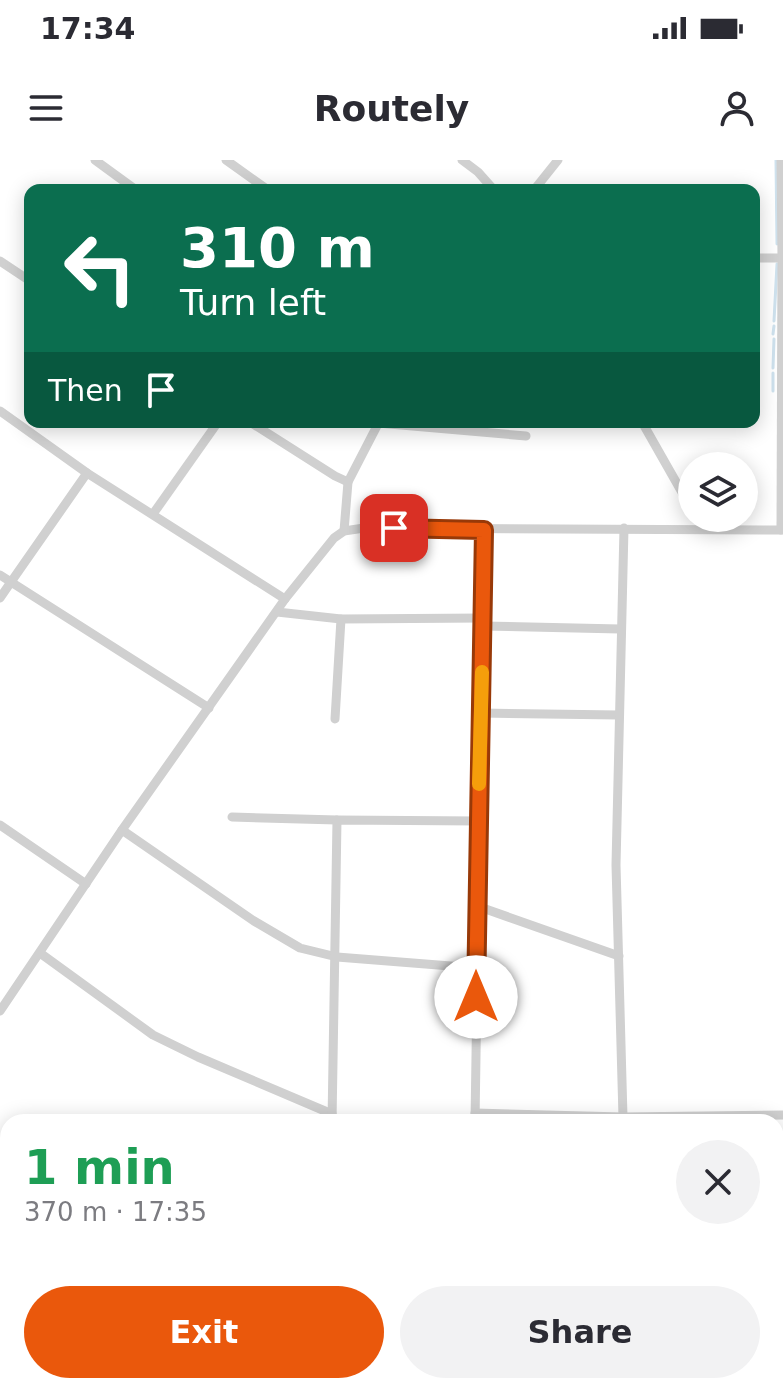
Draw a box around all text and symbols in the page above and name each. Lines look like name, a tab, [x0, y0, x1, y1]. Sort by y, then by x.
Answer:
text: 17:34	[40, 11, 136, 46]
icon: menu	[24, 86, 68, 130]
icon: person	[715, 86, 759, 130]
text: Routely	[314, 88, 469, 129]
text: 310 m	[180, 215, 375, 280]
icon: left	[48, 216, 152, 320]
text: Turn left	[180, 282, 326, 323]
icon: arrive	[139, 368, 183, 412]
text: Then	[48, 373, 123, 408]
map controls	[678, 452, 758, 532]
button: layers	[678, 452, 758, 532]
pin	[360, 494, 428, 562]
icon: arrive	[372, 506, 416, 550]
position arrow	[434, 955, 518, 1039]
text: 1 min	[24, 1139, 175, 1195]
button: close	[676, 1140, 760, 1224]
text: 370 m · 17:35	[24, 1197, 207, 1227]
button: Exit	[24, 1286, 384, 1378]
button: Share	[400, 1286, 760, 1378]

